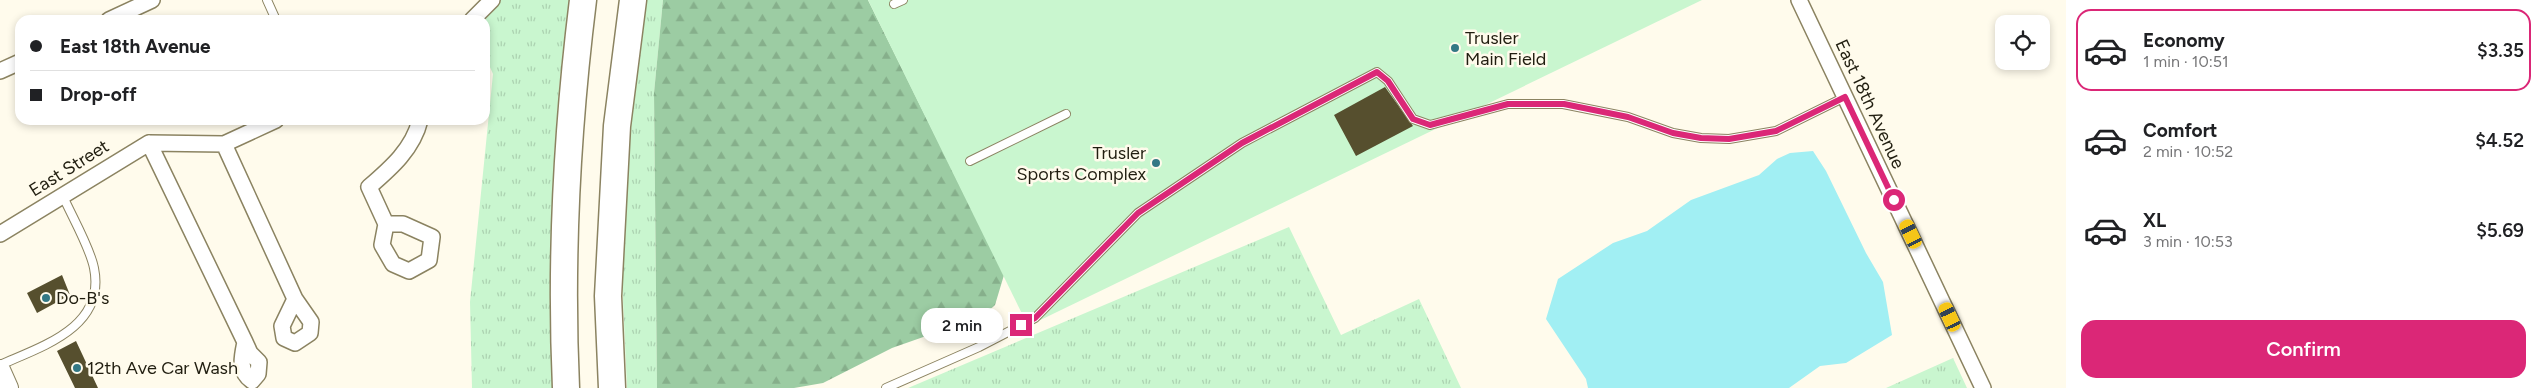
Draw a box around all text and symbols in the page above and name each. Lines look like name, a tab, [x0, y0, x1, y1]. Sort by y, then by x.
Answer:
map controls	[1995, 15, 2050, 70]
button: locate	[1995, 15, 2050, 70]
place label: Trusler Main Field	[1465, 27, 1546, 70]
icon: car	[2083, 28, 2128, 73]
text: Economy	[2143, 29, 2225, 52]
text: East 18th Avenue	[60, 35, 211, 58]
street label: East 18th Avenue	[1830, 36, 1910, 172]
text: $3.35	[2477, 39, 2524, 62]
marker: Trusler Main Field	[1449, 42, 1461, 54]
text: 1 min · 10:51	[2143, 52, 2229, 71]
text: Drop-off	[60, 83, 137, 106]
icon: car	[2083, 118, 2128, 163]
text: Comfort	[2143, 119, 2218, 142]
text: $4.52	[2475, 129, 2524, 152]
street label: East Street	[25, 135, 113, 201]
place label: Trusler Sports Complex	[1017, 142, 1146, 185]
text: 2 min · 10:52	[2143, 142, 2233, 161]
marker: Trusler Sports Complex	[1150, 157, 1162, 169]
route start	[1883, 189, 1905, 211]
icon: car	[2083, 208, 2128, 253]
text: XL	[2143, 209, 2166, 232]
car	[1897, 217, 1924, 251]
text: $5.69	[2476, 219, 2524, 242]
text: 3 min · 10:53	[2143, 232, 2233, 251]
place label: Do-B's	[56, 287, 109, 309]
marker: Do-B's	[40, 292, 52, 304]
car	[1936, 300, 1963, 334]
callout: 2 min	[921, 308, 1004, 342]
route end	[1010, 314, 1032, 336]
text: 2 min	[942, 316, 982, 335]
button: Confirm	[2081, 320, 2526, 378]
place label: 12th Ave Car Wash	[87, 357, 238, 379]
marker: 12th Ave Car Wash	[71, 362, 83, 374]

